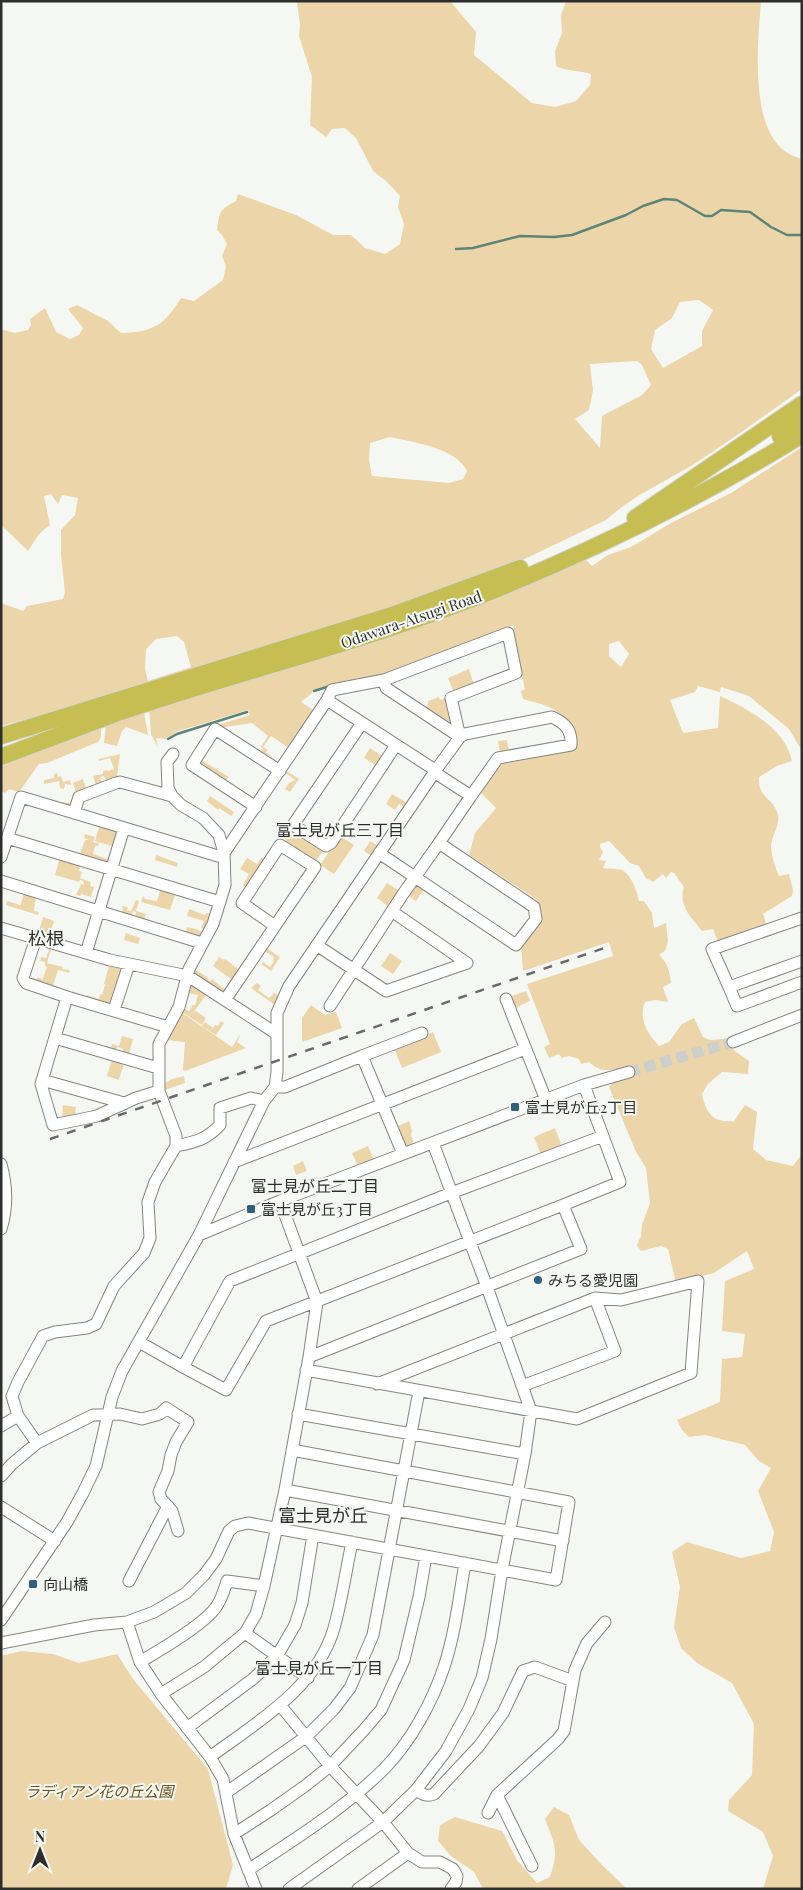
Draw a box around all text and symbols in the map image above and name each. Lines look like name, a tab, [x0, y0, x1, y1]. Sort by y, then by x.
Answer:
street label: Odawara-Atsugi Road	[338, 585, 484, 653]
district label: 富士見が丘三丁目	[276, 819, 404, 840]
district label: 松根	[28, 926, 64, 950]
place label: 富士見が丘2丁目	[525, 1097, 637, 1117]
marker: 富士見が丘2丁目	[509, 1101, 521, 1113]
district label: 富士見が丘二丁目	[251, 1175, 379, 1196]
place label: 富士見が丘3丁目	[261, 1199, 373, 1219]
marker: 富士見が丘3丁目	[245, 1203, 257, 1215]
place label: みちる愛児園	[548, 1270, 638, 1290]
marker: みちる愛児園	[532, 1274, 544, 1286]
district label: 富士見が丘	[278, 1503, 368, 1527]
place label: 向山橋	[43, 1574, 88, 1594]
marker: 向山橋	[27, 1578, 39, 1590]
district label: 富士見が丘一丁目	[255, 1657, 383, 1678]
park label: ラディアン花の丘公園	[25, 1781, 175, 1801]
north arrow	[15, 1825, 65, 1875]
text: N	[35, 1827, 45, 1846]

